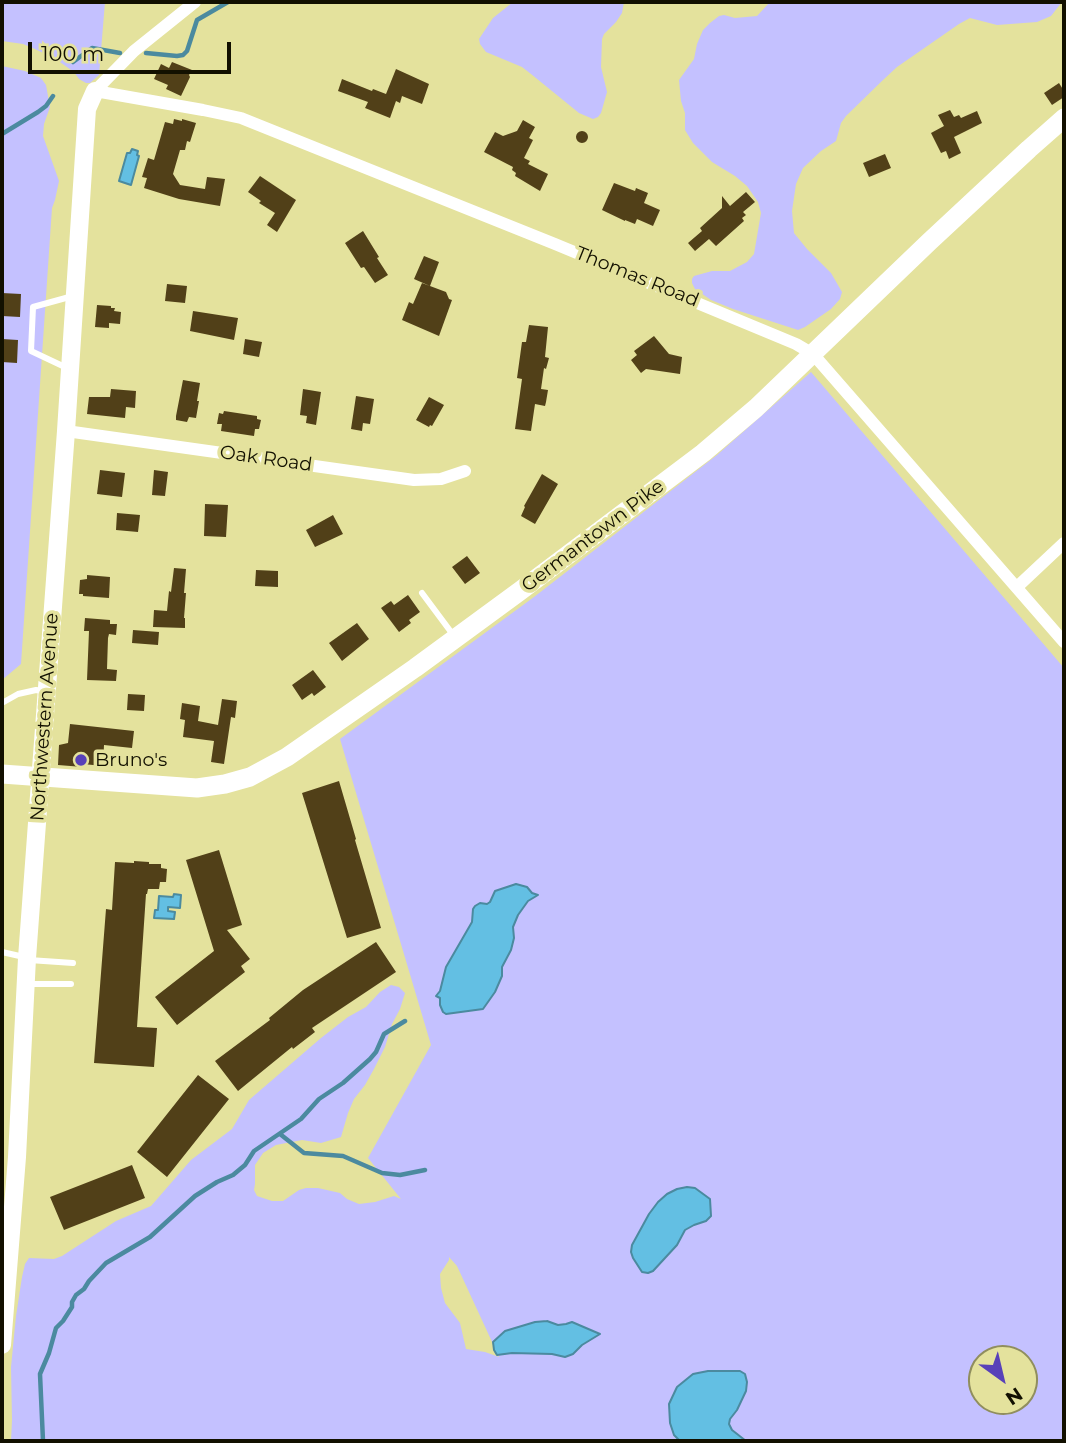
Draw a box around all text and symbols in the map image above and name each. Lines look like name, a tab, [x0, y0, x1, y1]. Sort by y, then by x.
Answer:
scale bar	[32, 28, 234, 72]
text: 100 m	[41, 41, 104, 66]
street label: Thomas Road	[572, 242, 702, 312]
street label: Oak Road	[218, 441, 314, 477]
street label: Germantown Pike	[517, 475, 669, 597]
street label: Northwestern Avenue	[26, 612, 64, 822]
place label: Bruno's	[95, 749, 167, 771]
marker: Bruno's	[73, 752, 89, 768]
north arrow	[968, 1345, 1038, 1415]
text: N	[1001, 1382, 1027, 1410]

